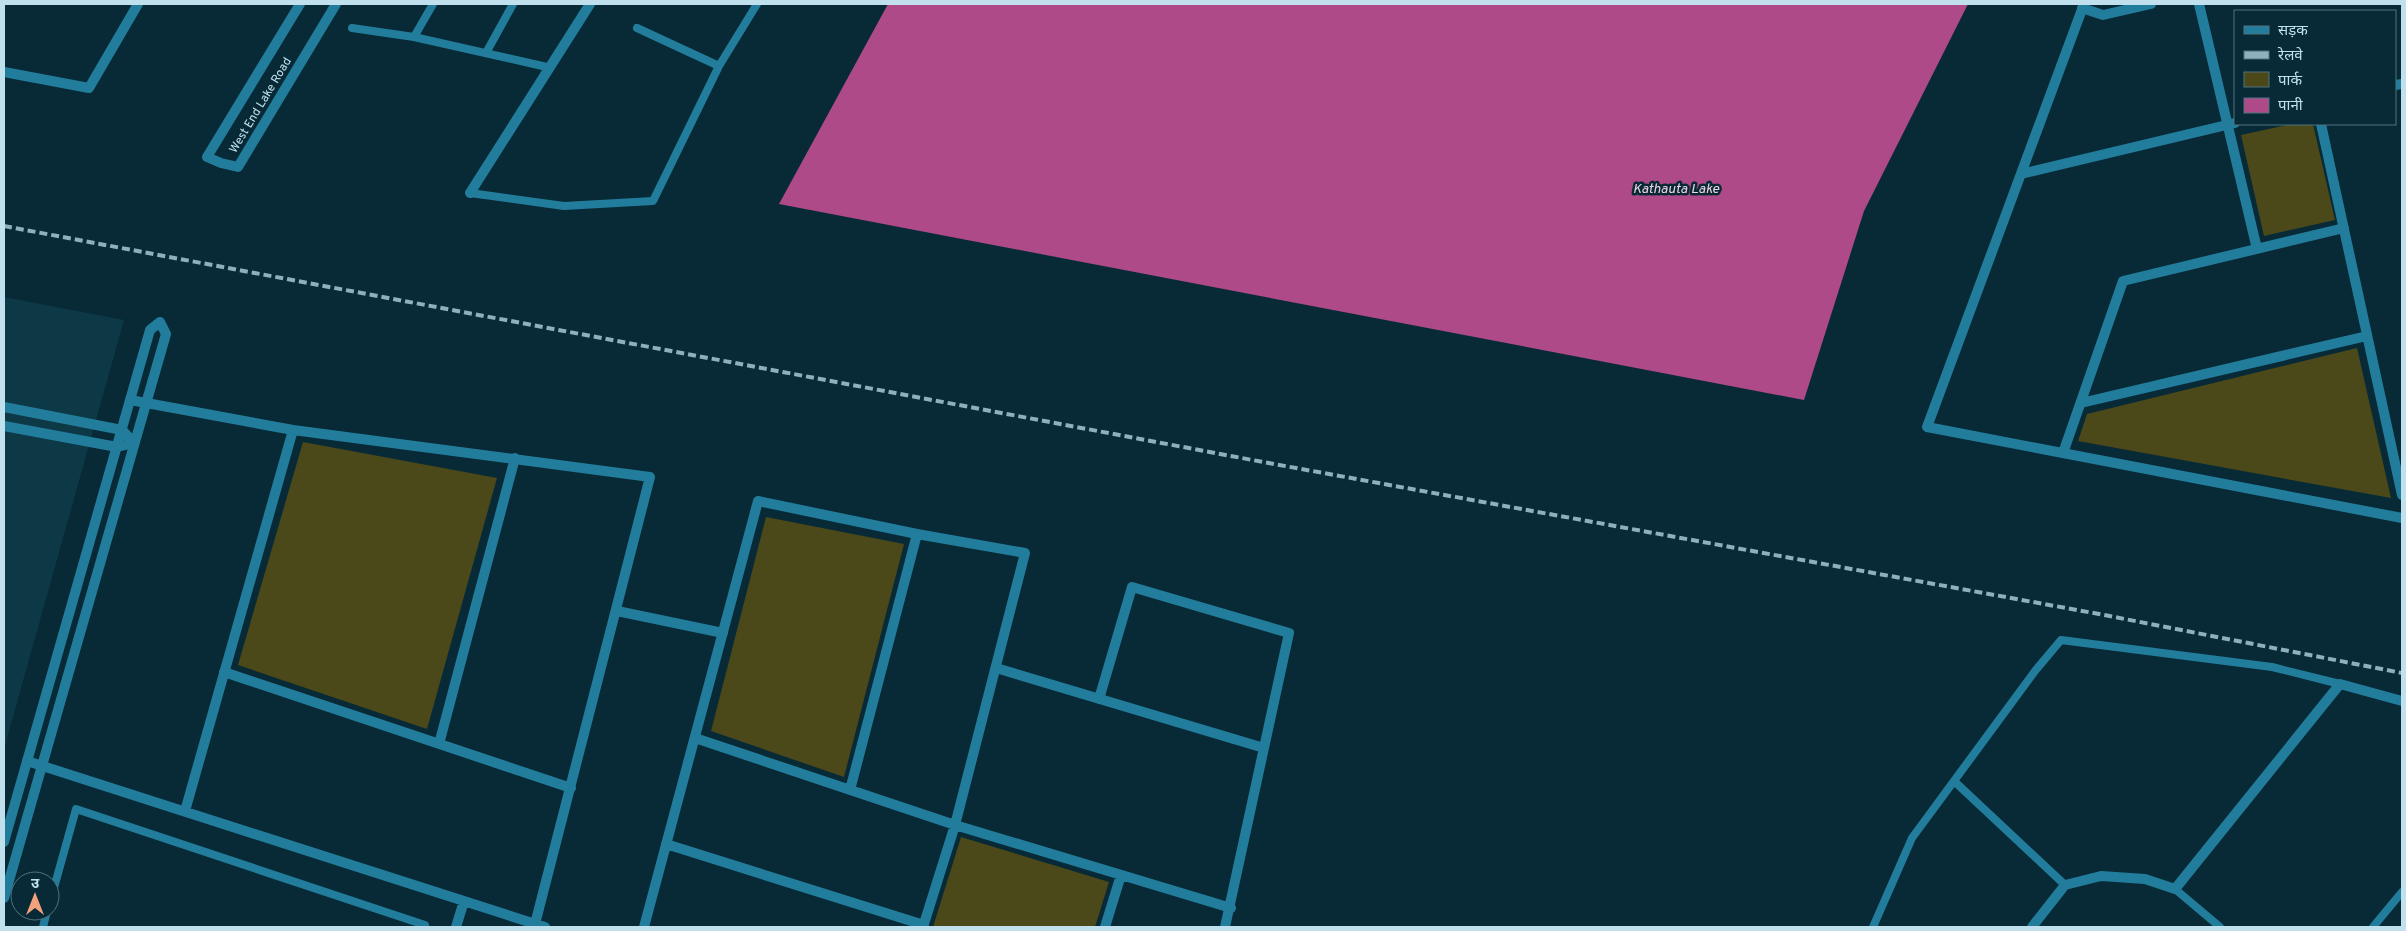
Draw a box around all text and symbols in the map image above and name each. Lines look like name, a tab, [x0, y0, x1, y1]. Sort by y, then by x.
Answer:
legend	[2234, 10, 2396, 125]
text: सड़क	[2278, 22, 2308, 41]
text: रेलवे	[2277, 46, 2303, 66]
street label: West End Lake Road	[226, 55, 296, 156]
text: पार्क	[2278, 71, 2302, 91]
text: पानी	[2278, 97, 2304, 116]
water label: Kathauta Lake	[1633, 181, 1720, 198]
north arrow	[10, 871, 60, 921]
text: उ	[31, 876, 40, 893]

